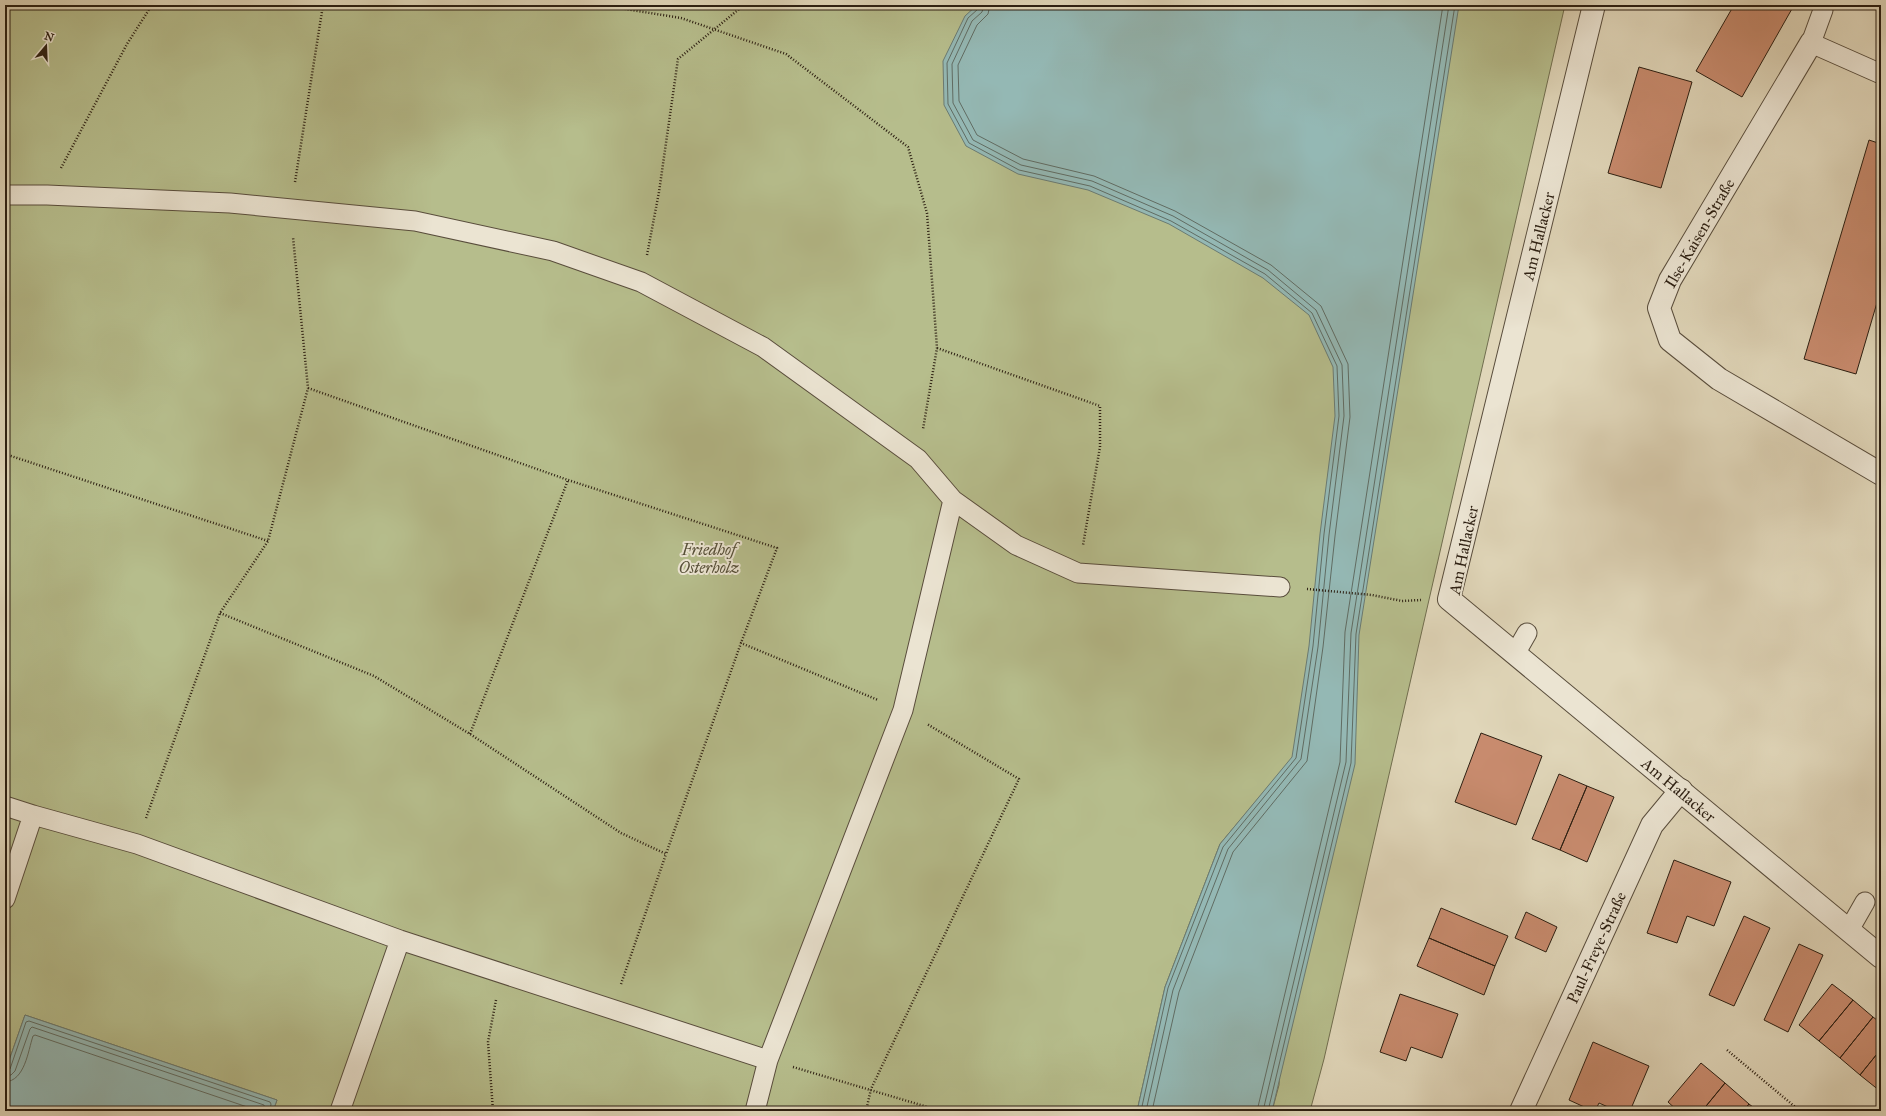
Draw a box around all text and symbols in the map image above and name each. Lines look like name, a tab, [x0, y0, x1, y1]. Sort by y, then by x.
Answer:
north arrow	[26, 26, 66, 66]
text: N	[43, 29, 56, 45]
street label: Ilse-Kaisen-Straße	[1660, 175, 1739, 291]
street label: Am Hallacker	[1518, 190, 1559, 283]
street label: Am Hallacker	[1445, 504, 1482, 597]
park label: Friedhof Osterholz	[679, 540, 741, 577]
street label: Am Hallacker	[1637, 753, 1719, 826]
street label: Paul-Freye-Straße	[1563, 888, 1630, 1006]

